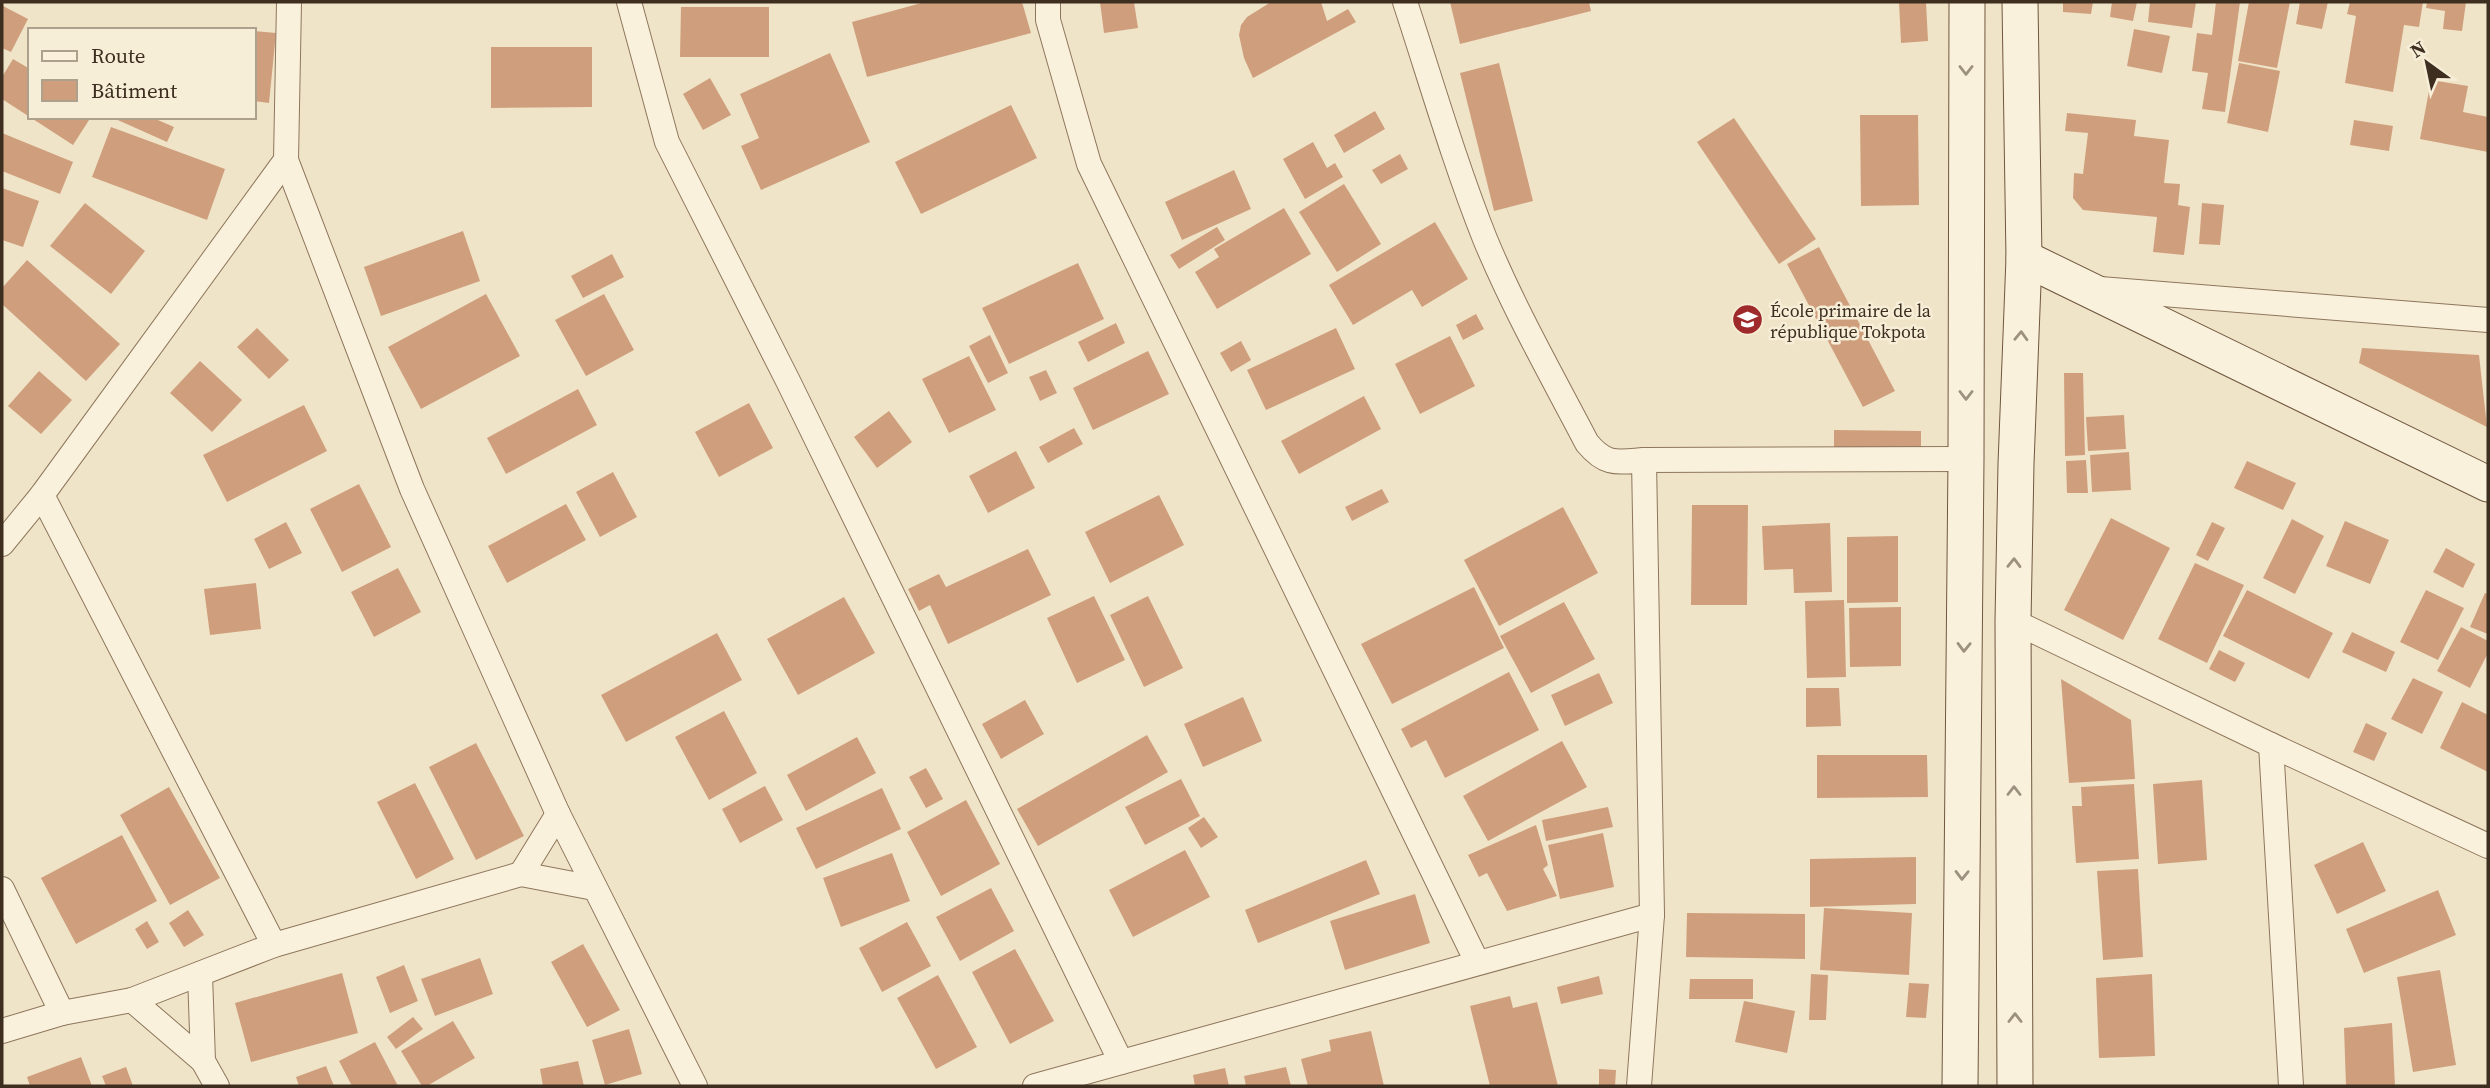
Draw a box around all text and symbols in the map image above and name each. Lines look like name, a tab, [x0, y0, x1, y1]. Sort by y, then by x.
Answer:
legend	[28, 28, 256, 119]
north arrow	[2392, 28, 2462, 98]
text: N	[2405, 34, 2431, 63]
text: Route	[91, 41, 146, 70]
one-way arrow	[1958, 65, 1974, 76]
text: Bâtiment	[91, 76, 177, 105]
place label: École primaire de la république Tokpota	[1770, 298, 1932, 344]
school or university icon: École primaire de la république Tokpota	[1730, 303, 1764, 337]
one-way arrow	[2013, 330, 2028, 341]
one-way arrow	[1958, 391, 1974, 401]
one-way arrow	[2006, 557, 2022, 568]
one-way arrow	[1956, 643, 1972, 653]
one-way arrow	[2006, 785, 2022, 795]
one-way arrow	[1954, 870, 1970, 881]
one-way arrow	[2007, 1012, 2023, 1023]

